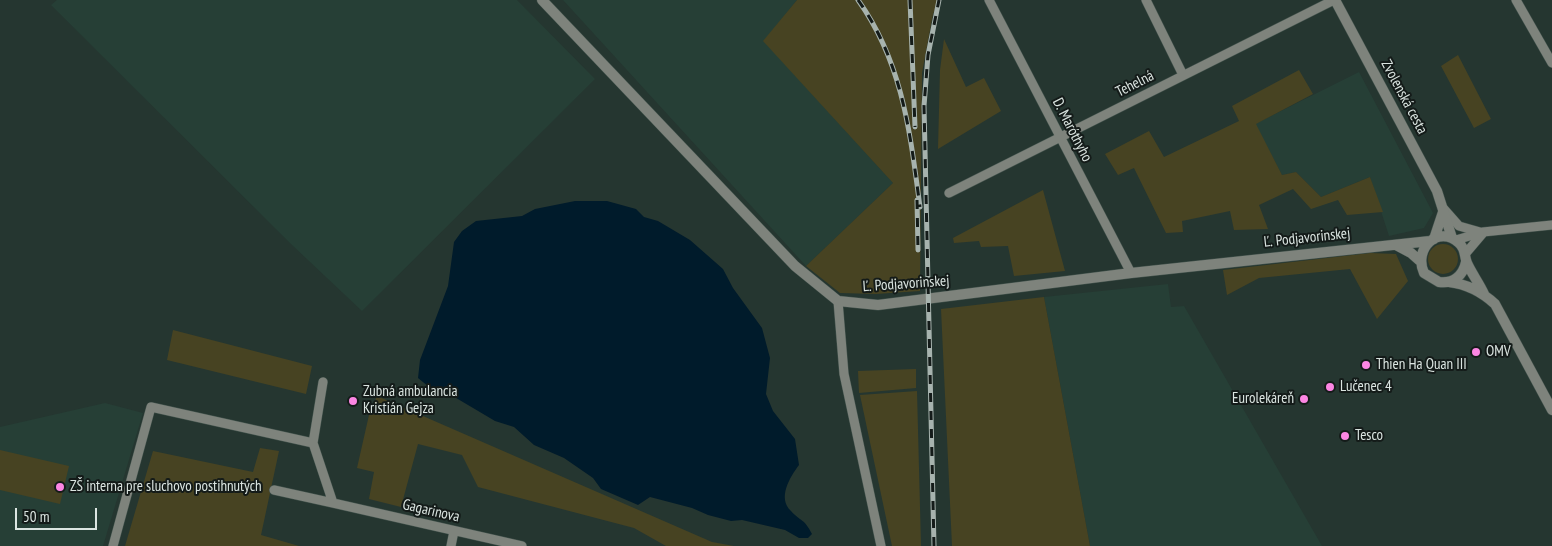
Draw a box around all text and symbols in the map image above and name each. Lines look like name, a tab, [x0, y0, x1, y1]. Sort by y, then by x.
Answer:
street label: Zvolenská cesta	[1377, 57, 1431, 137]
street label: Tehelná	[1113, 67, 1157, 101]
street label: D. Maróthyho	[1048, 95, 1096, 165]
street label: Ľ. Podjavorinskej	[1263, 225, 1351, 251]
street label: Ľ. Podjavorinskej	[862, 272, 950, 296]
place label: OMV	[1486, 343, 1511, 361]
marker: OMV	[1470, 346, 1482, 358]
place label: Thien Ha Quan III	[1376, 356, 1467, 374]
marker: Thien Ha Quan III	[1360, 359, 1372, 371]
place label: Lučenec 4	[1340, 378, 1392, 396]
marker: Lučenec 4	[1324, 381, 1336, 393]
place label: Zubná ambulancia Kristián Gejza	[363, 383, 458, 418]
place label: Eurolekáreň	[1232, 390, 1294, 408]
marker: Eurolekáreň	[1298, 393, 1310, 405]
marker: Zubná ambulancia Kristián Gejza	[347, 395, 359, 407]
place label: Tesco	[1355, 427, 1383, 445]
marker: Tesco	[1339, 430, 1351, 442]
place label: ZŠ interna pre sluchovo postihnutých	[70, 478, 262, 496]
marker: ZŠ interna pre sluchovo postihnutých	[54, 481, 66, 493]
street label: Gagarinova	[401, 496, 461, 526]
scale bar	[18, 498, 100, 530]
text: 50 m	[23, 507, 49, 526]

